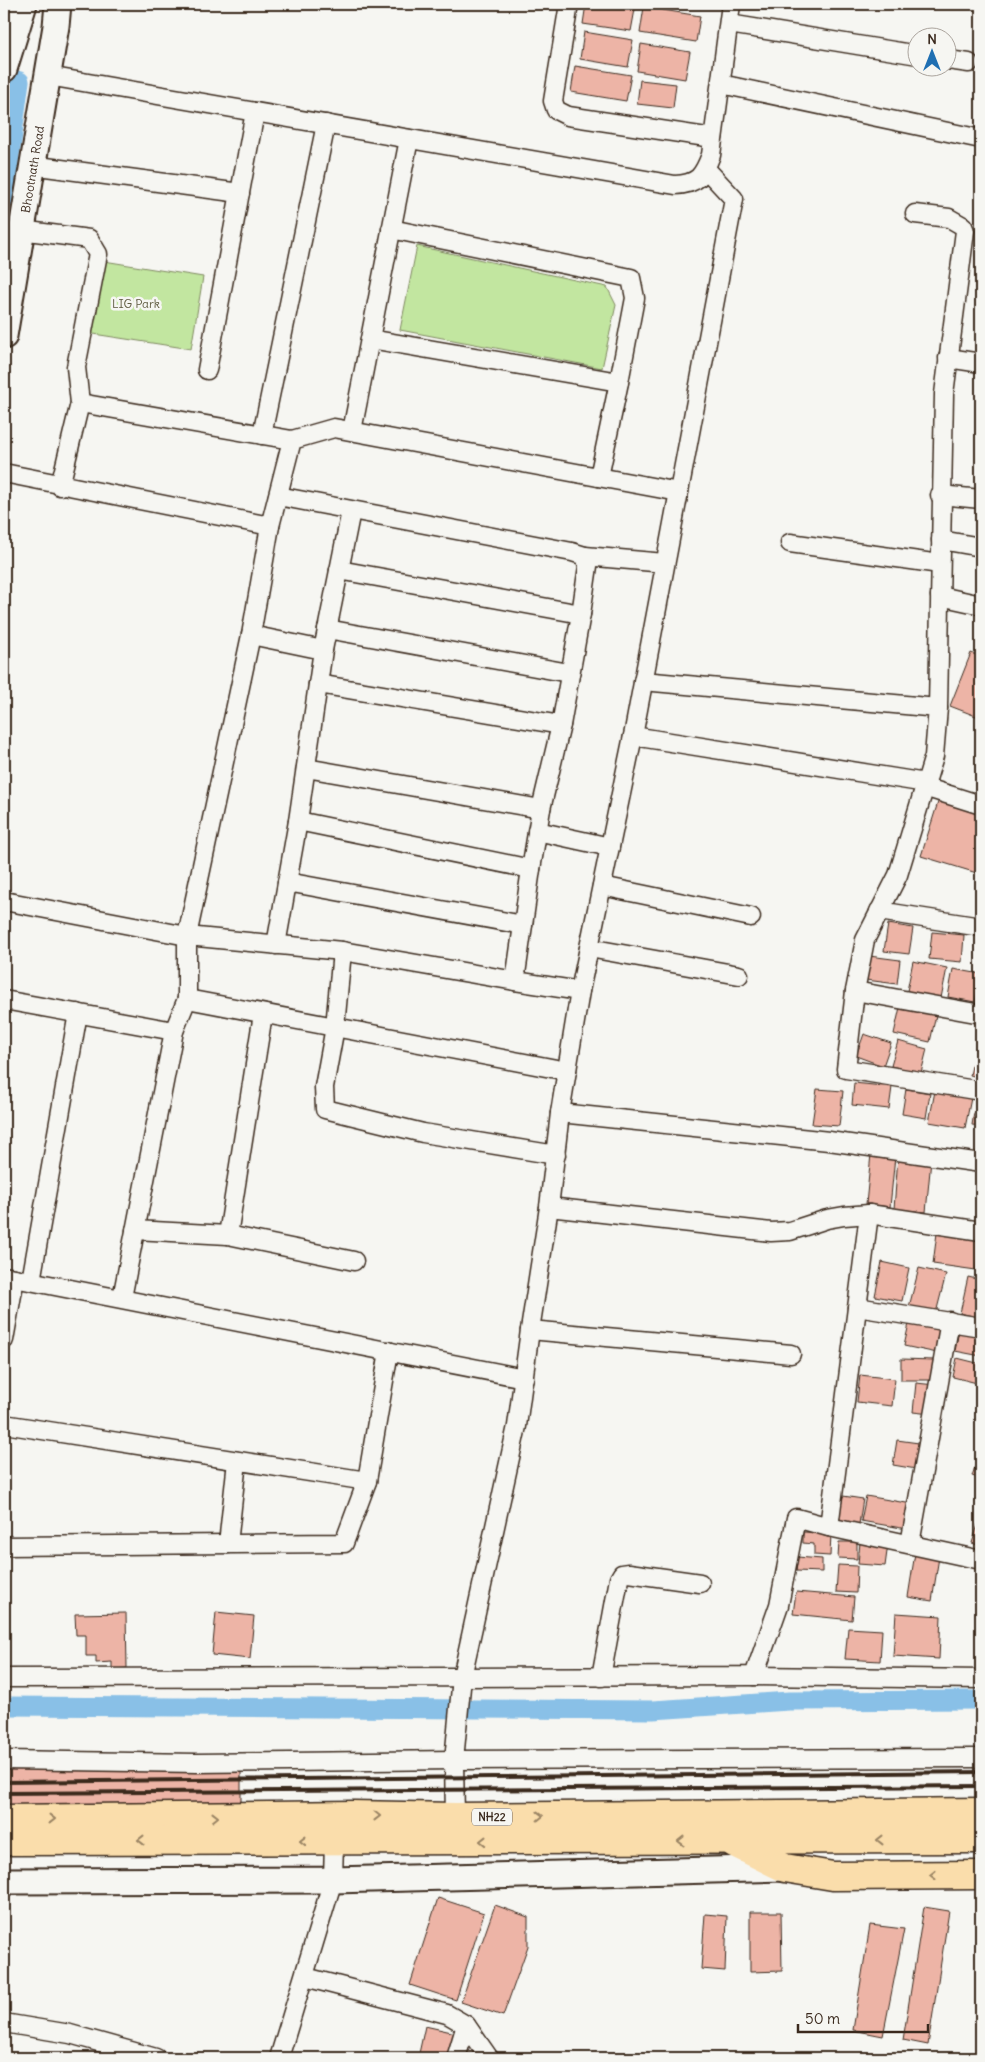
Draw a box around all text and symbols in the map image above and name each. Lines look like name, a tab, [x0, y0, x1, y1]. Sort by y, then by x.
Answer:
north arrow	[908, 28, 958, 78]
text: N	[927, 30, 937, 48]
street label: Bhootnath Road	[17, 125, 47, 214]
park label: LIG Park	[112, 296, 160, 311]
road number: NH22	[472, 1808, 512, 1825]
one-way arrow	[374, 1811, 382, 1821]
one-way arrow	[536, 1811, 544, 1821]
one-way arrow	[212, 1812, 219, 1822]
one-way arrow	[49, 1813, 57, 1824]
one-way arrow	[136, 1835, 144, 1845]
one-way arrow	[876, 1835, 884, 1845]
one-way arrow	[299, 1836, 306, 1846]
one-way arrow	[479, 1836, 486, 1846]
one-way arrow	[676, 1836, 684, 1846]
one-way arrow	[928, 1870, 936, 1880]
scale bar	[798, 2002, 928, 2034]
text: 50 m	[805, 2009, 840, 2028]

